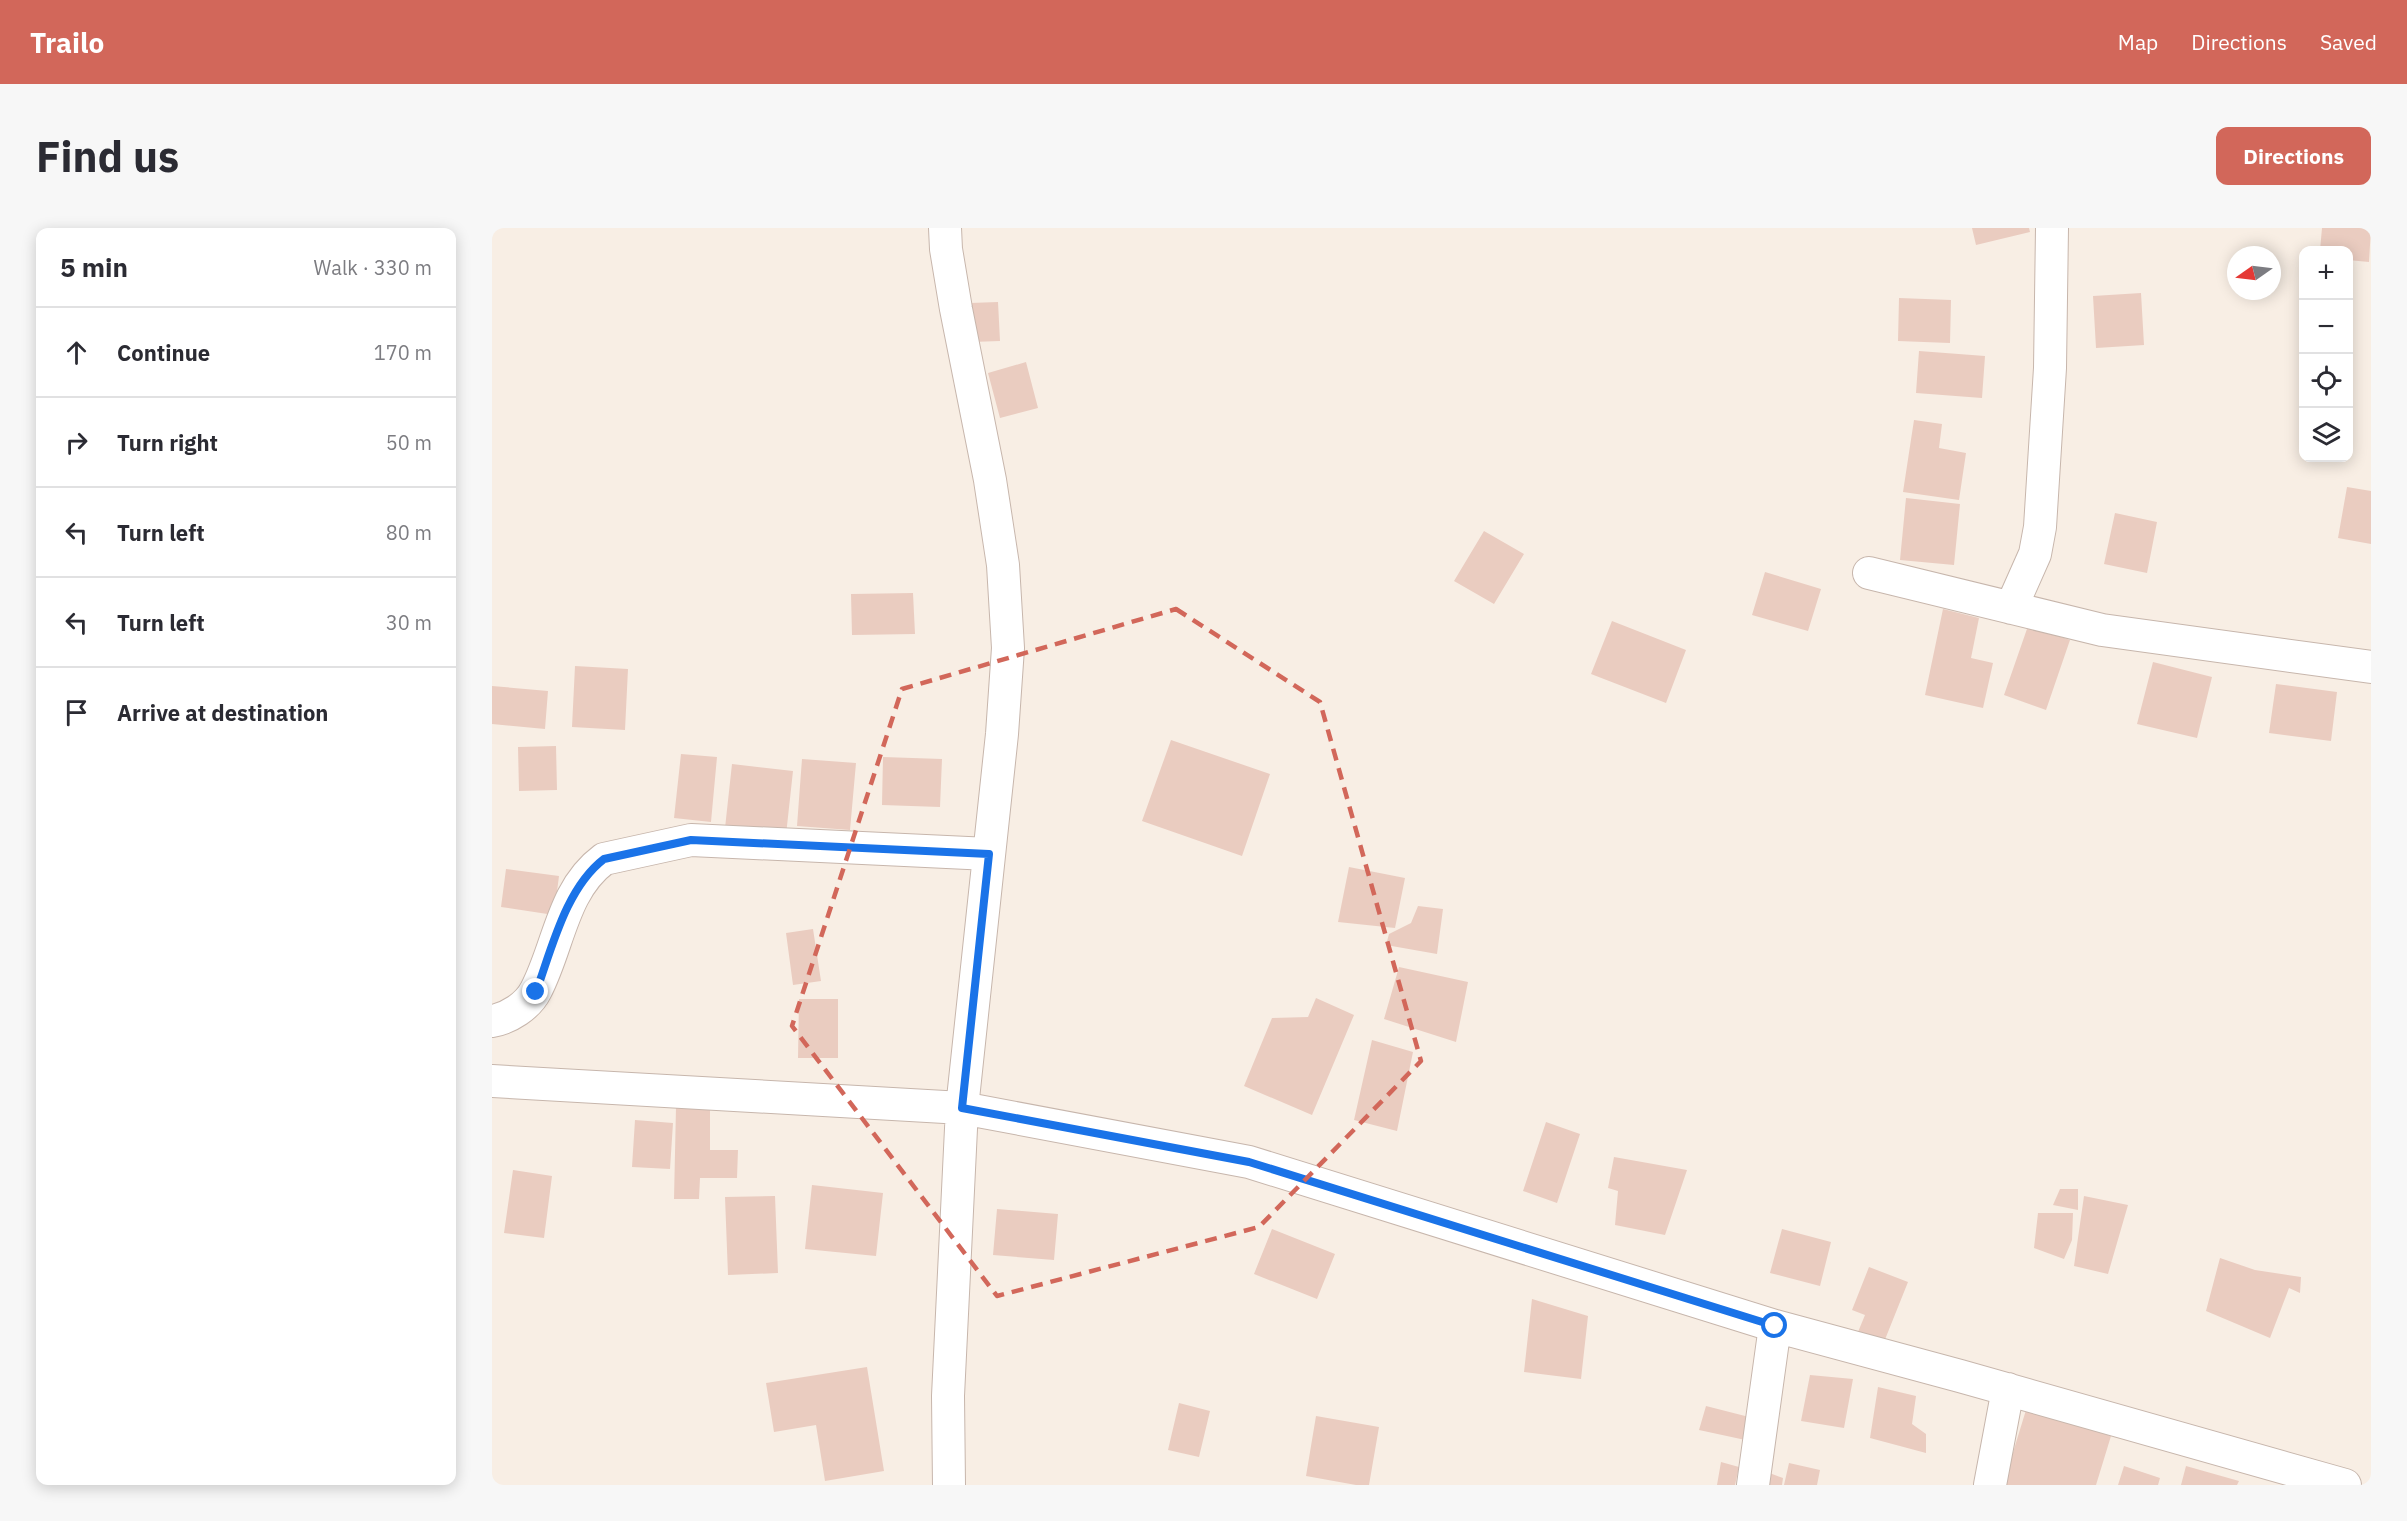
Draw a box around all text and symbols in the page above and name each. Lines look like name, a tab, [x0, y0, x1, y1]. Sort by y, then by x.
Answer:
text: Trailo	[30, 24, 104, 61]
text: Map	[2118, 28, 2158, 56]
text: Directions	[2191, 28, 2287, 56]
text: Saved	[2320, 28, 2377, 56]
button: Directions	[2216, 127, 2371, 185]
text: Find us	[36, 129, 179, 184]
north arrow	[2227, 246, 2281, 300]
map controls	[2299, 246, 2353, 462]
button: +	[2299, 246, 2353, 300]
text: 5 min	[60, 250, 128, 284]
text: Walk · 330 m	[314, 254, 432, 281]
button: −	[2299, 300, 2353, 354]
icon: ahead	[60, 336, 93, 369]
text: Continue	[117, 338, 210, 367]
text: 170 m	[374, 339, 432, 366]
button: locate	[2299, 354, 2353, 408]
button: layers	[2299, 408, 2353, 462]
icon: right	[60, 426, 93, 459]
text: Turn right	[117, 428, 218, 457]
text: 50 m	[386, 429, 432, 456]
icon: left	[60, 516, 93, 549]
text: Turn left	[117, 518, 205, 547]
text: 80 m	[386, 519, 432, 546]
icon: left	[60, 606, 93, 639]
text: Turn left	[117, 608, 205, 637]
text: 30 m	[386, 609, 432, 636]
icon: arrive	[60, 696, 93, 729]
text: Arrive at destination	[117, 698, 328, 727]
route end	[522, 978, 548, 1004]
route start	[1761, 1312, 1787, 1338]

